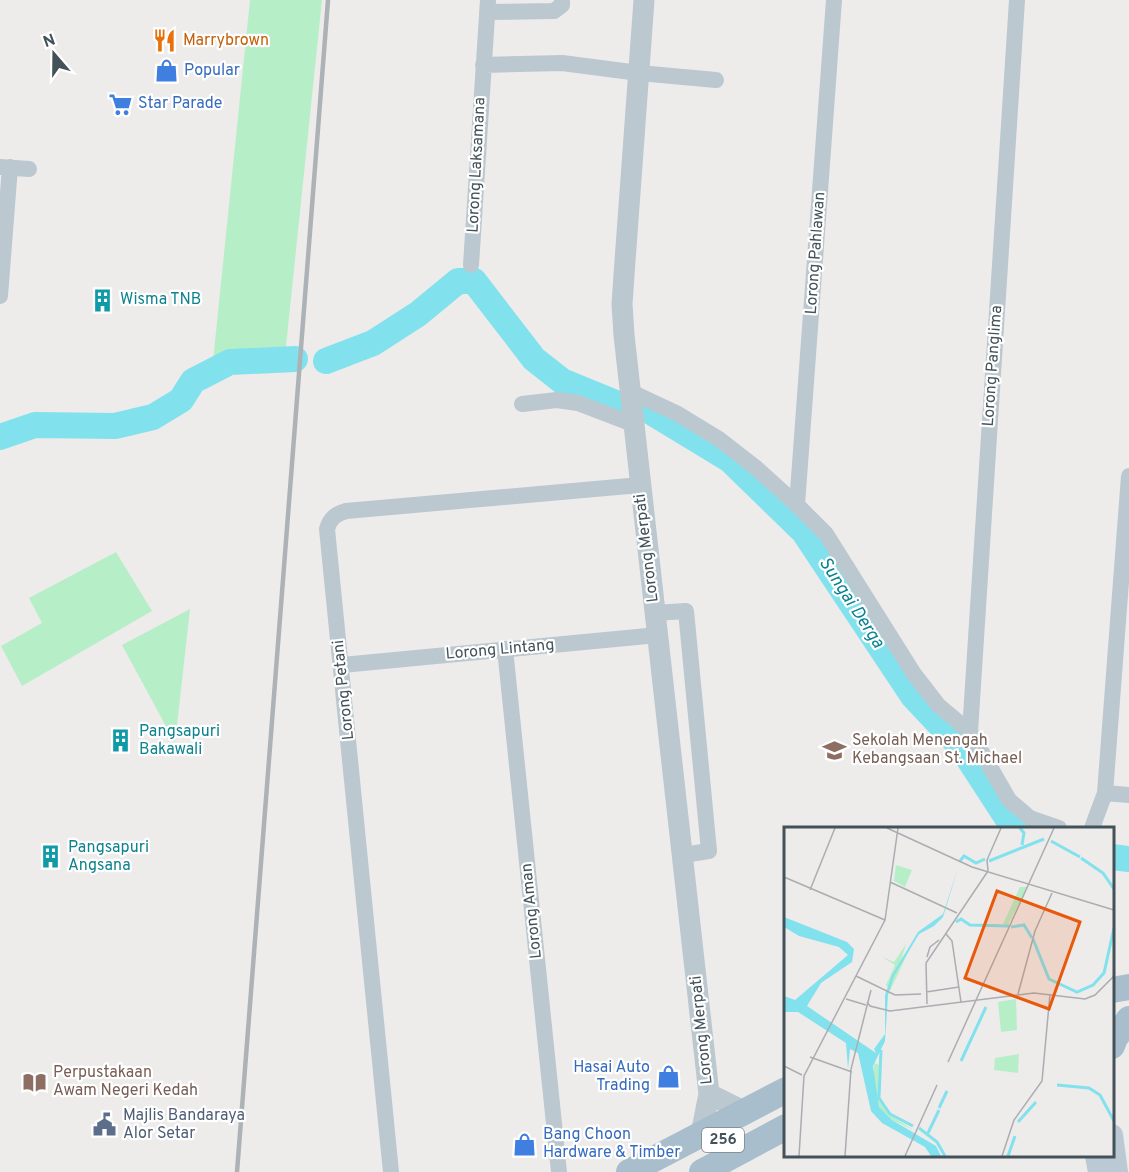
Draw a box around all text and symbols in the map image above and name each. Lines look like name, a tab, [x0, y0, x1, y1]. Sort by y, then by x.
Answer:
north arrow	[24, 24, 84, 84]
restaurant icon: Marrybrown	[152, 28, 178, 54]
text: N	[41, 30, 58, 53]
place label: Marrybrown	[183, 31, 269, 51]
shop icon: Popular	[153, 58, 179, 84]
place label: Popular	[184, 61, 240, 81]
supermarket icon: Star Parade	[107, 91, 133, 117]
place label: Star Parade	[138, 94, 222, 114]
street label: Lorong Laksamana	[463, 97, 491, 233]
street label: Lorong Pahlawan	[802, 191, 830, 315]
building icon: Wisma TNB	[89, 287, 115, 313]
place label: Wisma TNB	[120, 290, 201, 310]
street label: Lorong Panglima	[979, 305, 1007, 427]
street label: Lorong Merpati	[630, 492, 664, 604]
water label: Sungai Derga	[813, 553, 889, 654]
street label: Lorong Lintang	[445, 635, 555, 665]
street label: Lorong Petani	[329, 639, 359, 741]
place label: Pangsapuri Bakawali	[139, 722, 220, 760]
building icon: Pangsapuri Bakawali	[108, 728, 134, 754]
place label: Sekolah Menengah Kebangsaan St. Michael	[852, 731, 1022, 769]
school or university icon: Sekolah Menengah Kebangsaan St. Michael	[821, 737, 847, 763]
inset map	[784, 827, 1114, 1157]
place label: Pangsapuri Angsana	[68, 838, 149, 876]
building icon: Pangsapuri Angsana	[37, 844, 63, 870]
street label: Lorong Aman	[517, 862, 547, 960]
street label: Lorong Merpati	[686, 974, 718, 1086]
place label: Hasai Auto Trading	[573, 1058, 650, 1096]
place label: Perpustakaan Awam Negeri Kedah	[53, 1063, 198, 1101]
shop icon: Hasai Auto Trading	[655, 1064, 681, 1090]
library icon: Perpustakaan Awam Negeri Kedah	[22, 1069, 48, 1095]
place label: Majlis Bandaraya Alor Setar	[123, 1106, 245, 1144]
public building icon: Majlis Bandaraya Alor Setar	[92, 1112, 118, 1138]
place label: Bang Choon Hardware & Timber	[543, 1125, 680, 1163]
road number: 256	[702, 1128, 744, 1152]
shop icon: Bang Choon Hardware & Timber	[512, 1131, 538, 1157]

